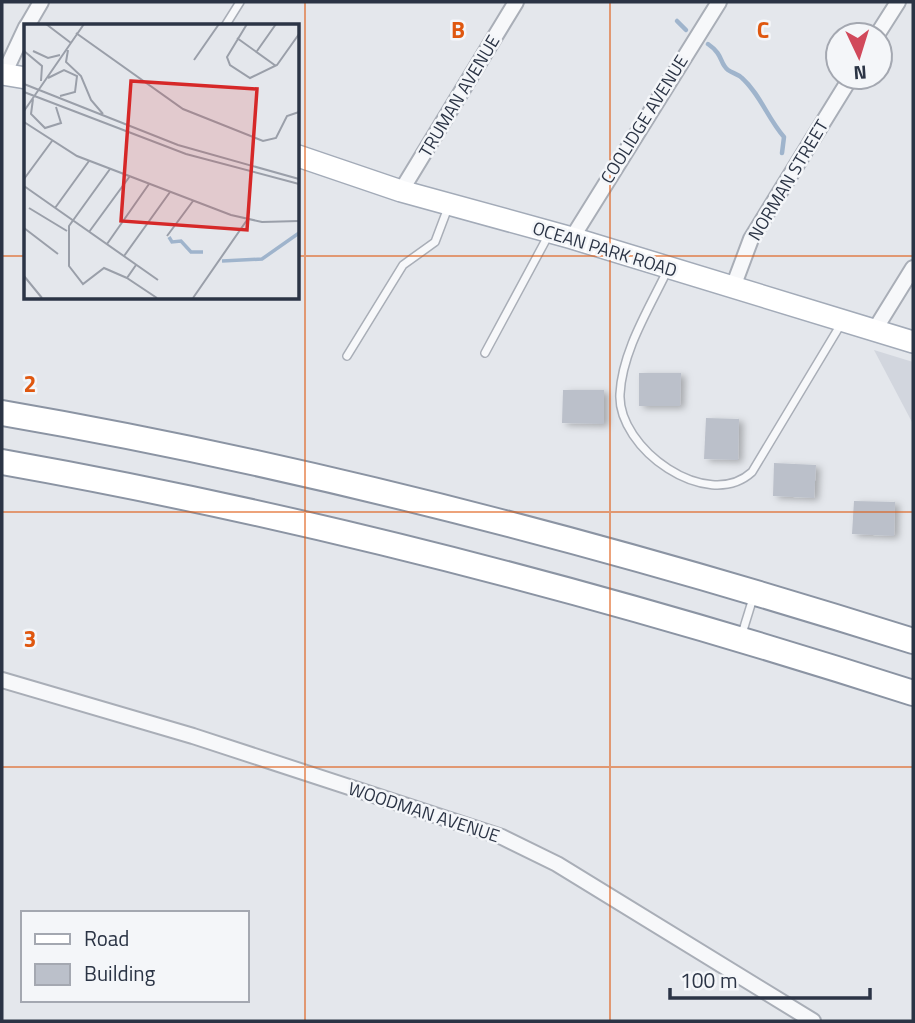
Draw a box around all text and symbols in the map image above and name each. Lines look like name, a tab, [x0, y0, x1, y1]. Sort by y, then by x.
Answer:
text: B	[451, 12, 465, 47]
text: C	[757, 12, 769, 47]
north arrow	[824, 21, 894, 91]
inset map	[24, 24, 299, 299]
street label: TRUMAN AVENUE	[412, 30, 506, 162]
street label: COOLIDGE AVENUE	[593, 49, 695, 189]
text: N	[853, 59, 868, 88]
street label: NORMAN STREET	[741, 114, 835, 246]
street label: OCEAN PARK ROAD	[529, 214, 681, 284]
text: 2	[24, 366, 36, 401]
text: 3	[24, 621, 36, 656]
street label: WOODMAN AVENUE	[345, 775, 503, 849]
legend	[21, 911, 248, 1002]
text: Road	[84, 922, 129, 954]
scale bar	[670, 956, 870, 1000]
text: Building	[84, 957, 156, 989]
text: 100 m	[680, 964, 737, 996]

